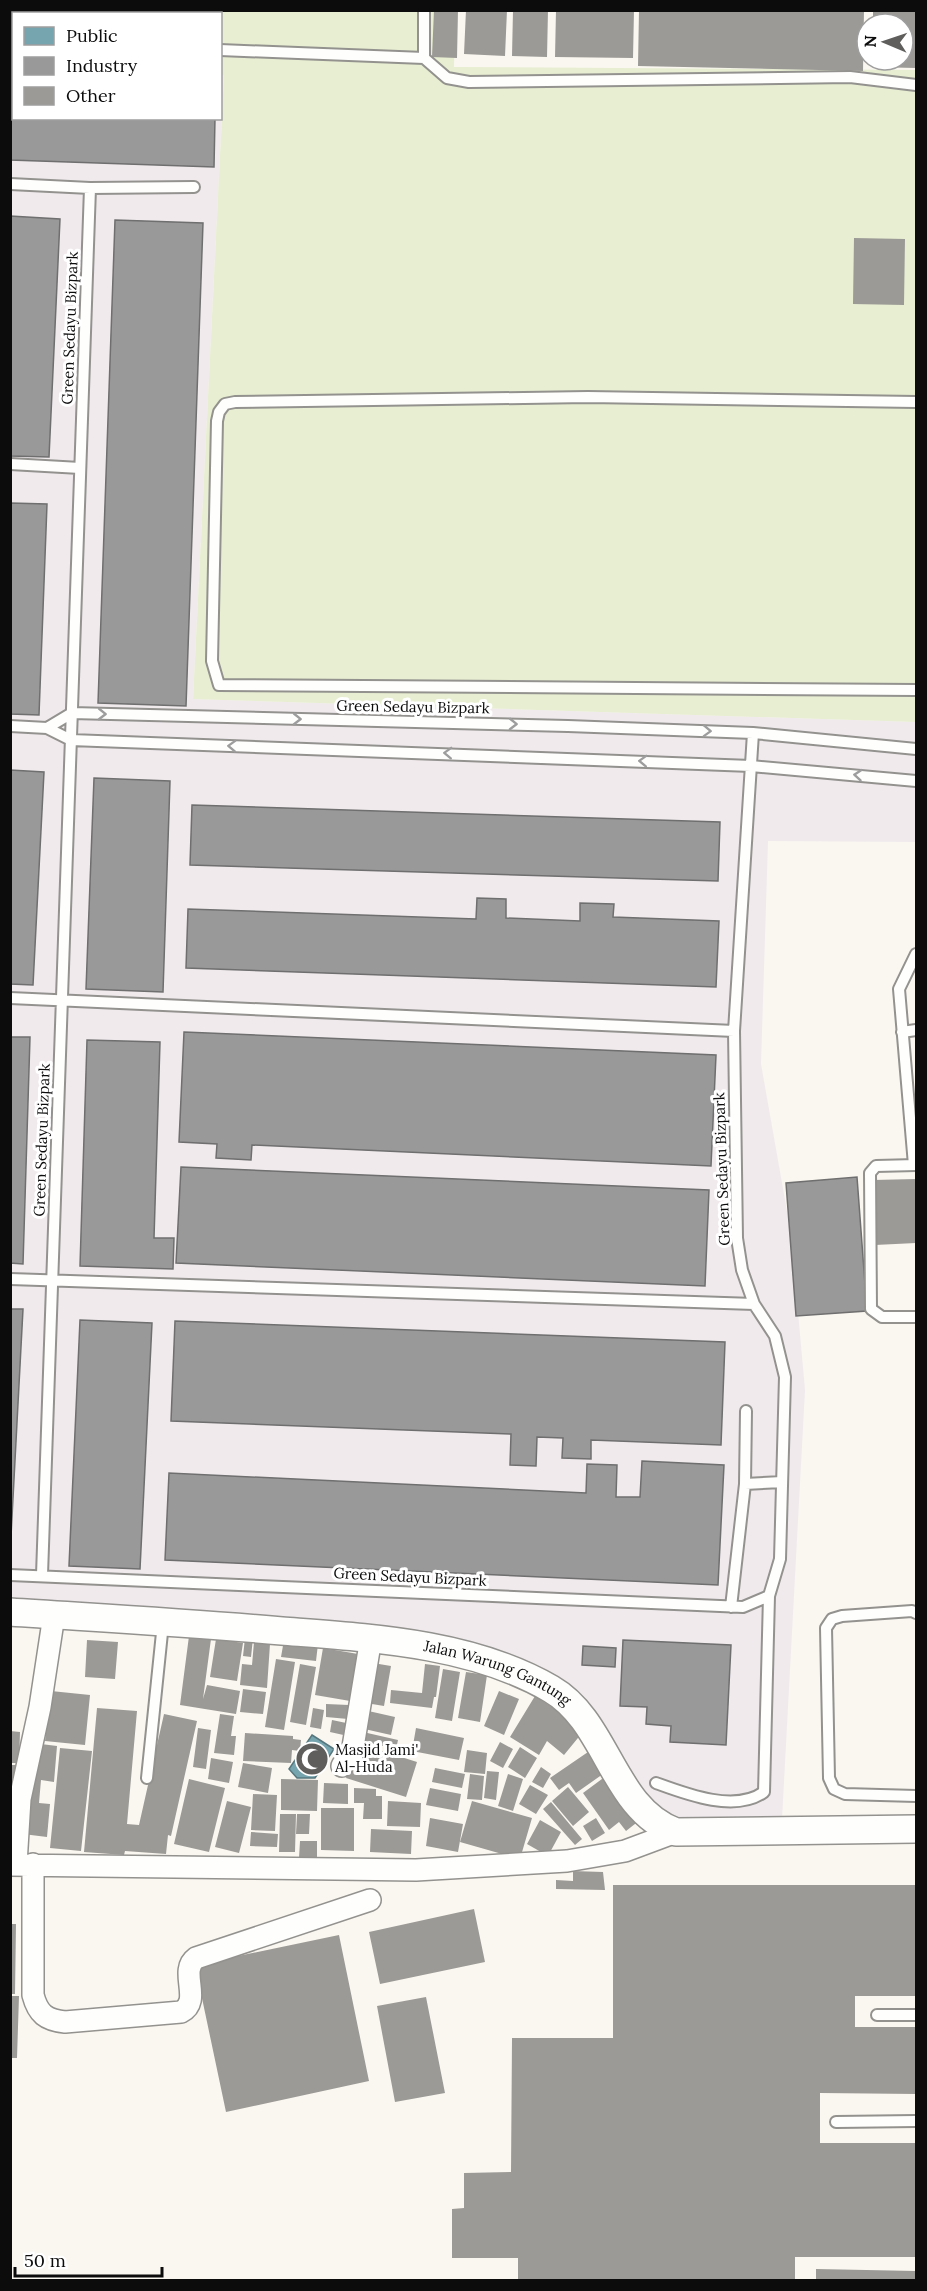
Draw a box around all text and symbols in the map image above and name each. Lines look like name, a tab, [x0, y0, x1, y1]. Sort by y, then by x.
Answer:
legend	[12, 12, 222, 120]
north arrow	[855, 12, 915, 72]
text: Public	[66, 24, 118, 47]
text: N	[860, 35, 880, 48]
text: Industry	[66, 54, 138, 77]
text: Other	[66, 84, 116, 107]
street label: Green Sedayu Bizpark	[57, 251, 82, 405]
street label: Green Sedayu Bizpark	[336, 696, 490, 717]
one-way arrow	[97, 708, 106, 720]
one-way arrow	[292, 712, 301, 725]
one-way arrow	[508, 718, 517, 730]
one-way arrow	[703, 725, 712, 738]
one-way arrow	[228, 739, 237, 752]
one-way arrow	[443, 747, 452, 760]
one-way arrow	[638, 755, 647, 768]
one-way arrow	[854, 769, 863, 782]
street label: Green Sedayu Bizpark	[29, 1063, 54, 1217]
street label: Green Sedayu Bizpark	[709, 1092, 734, 1246]
street label: Green Sedayu Bizpark	[333, 1563, 487, 1590]
street label: Jalan Warung Gantung	[421, 1636, 576, 1710]
place label: Masjid Jami' Al-Huda	[334, 1740, 418, 1776]
mosque icon: Masjid Jami' Al-Huda	[294, 1741, 330, 1777]
scale bar	[15, 2240, 162, 2278]
text: 50 m	[24, 2249, 66, 2272]

